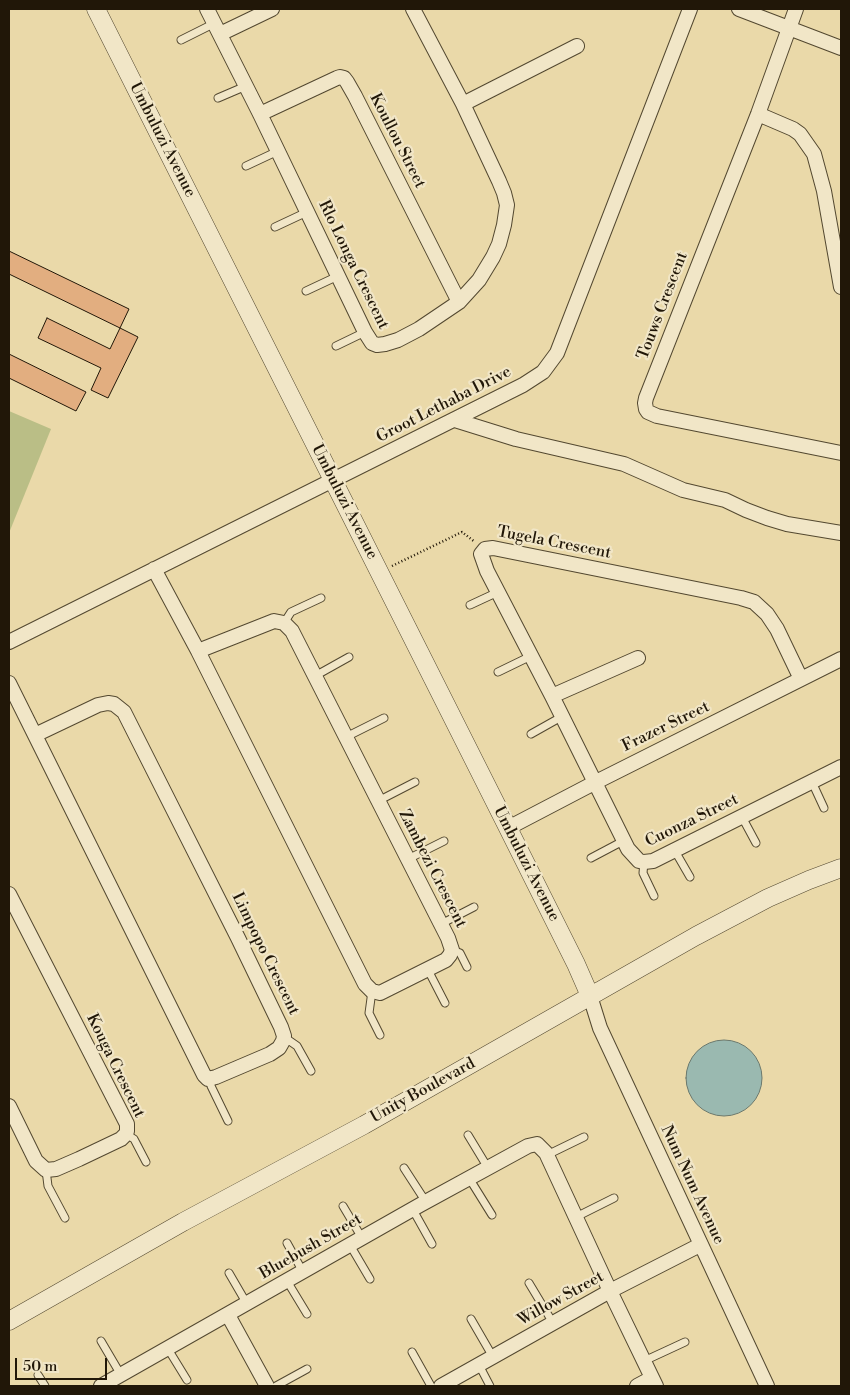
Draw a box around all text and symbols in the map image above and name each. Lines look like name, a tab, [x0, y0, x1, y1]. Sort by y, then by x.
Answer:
street label: Umbuluzi Avenue	[125, 79, 199, 201]
street label: Koullou Street	[365, 90, 429, 192]
street label: Rlo Longa Crescent	[313, 197, 393, 333]
street label: Touws Crescent	[634, 249, 692, 363]
street label: Groot Lethaba Drive	[373, 363, 515, 447]
street label: Umbuluzi Avenue	[307, 441, 381, 563]
street label: Tugela Crescent	[495, 523, 613, 563]
street label: Frazer Street	[619, 698, 713, 756]
street label: Cuonza Street	[642, 790, 742, 852]
street label: Umbuluzi Avenue	[489, 803, 563, 925]
street label: Zambezi Crescent	[394, 807, 470, 931]
street label: Limpopo Crescent	[227, 890, 303, 1018]
street label: Kouga Crescent	[81, 1011, 149, 1121]
street label: Unity Boulevard	[367, 1054, 479, 1128]
street label: Num Num Avenue	[656, 1122, 728, 1248]
street label: Bluebush Street	[257, 1210, 365, 1284]
street label: Willow Street	[515, 1268, 607, 1330]
scale bar	[18, 1348, 110, 1380]
text: 50 m	[23, 1357, 57, 1376]

